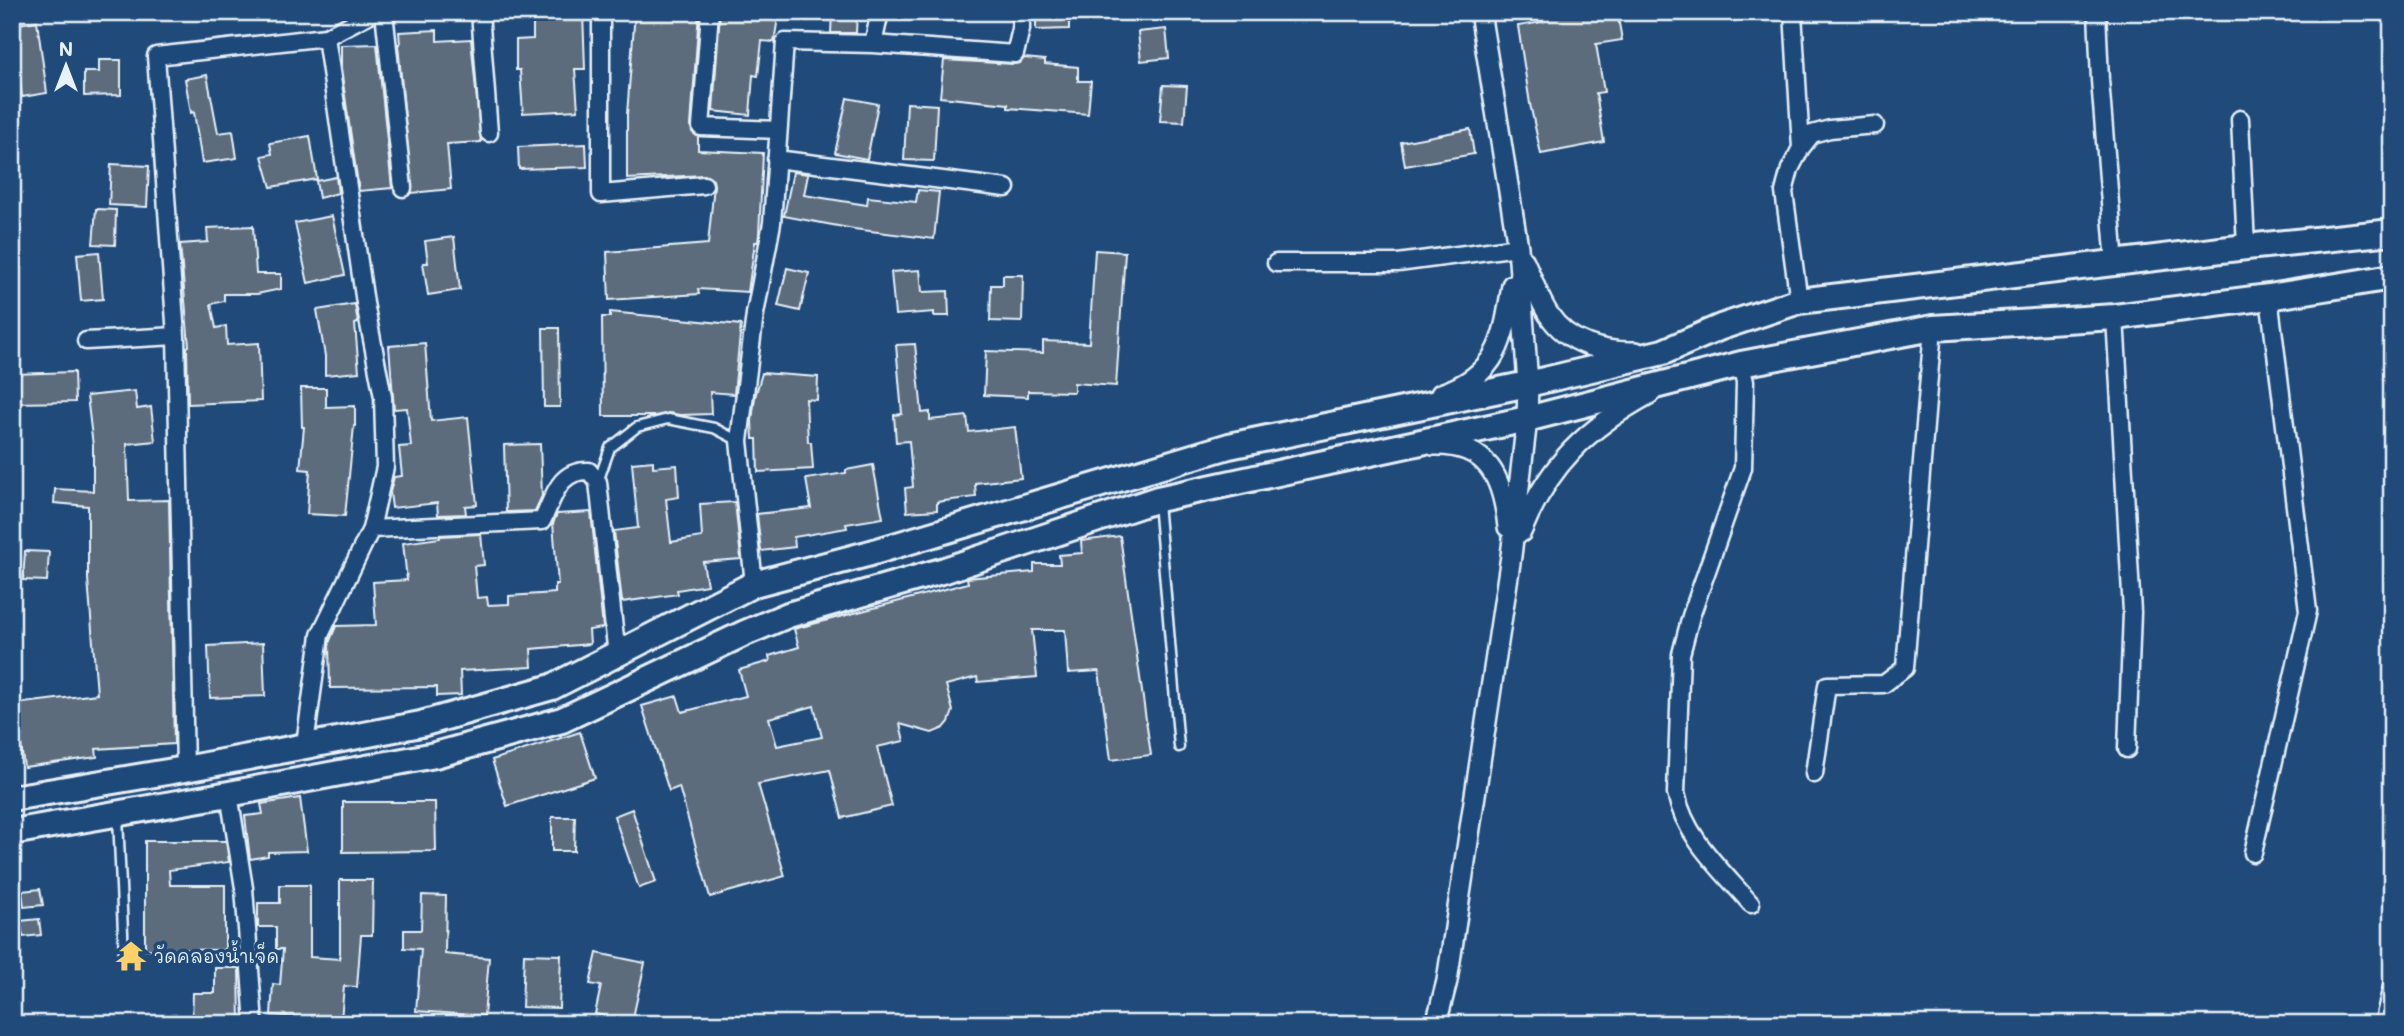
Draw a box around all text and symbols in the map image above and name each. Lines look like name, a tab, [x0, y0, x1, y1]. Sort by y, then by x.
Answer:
north arrow	[32, 32, 102, 102]
text: N	[59, 36, 73, 61]
temple icon: วัดคลองน้ำเจ็ด	[114, 939, 148, 973]
place label: วัดคลองน้ำเจ็ด	[154, 940, 279, 968]

